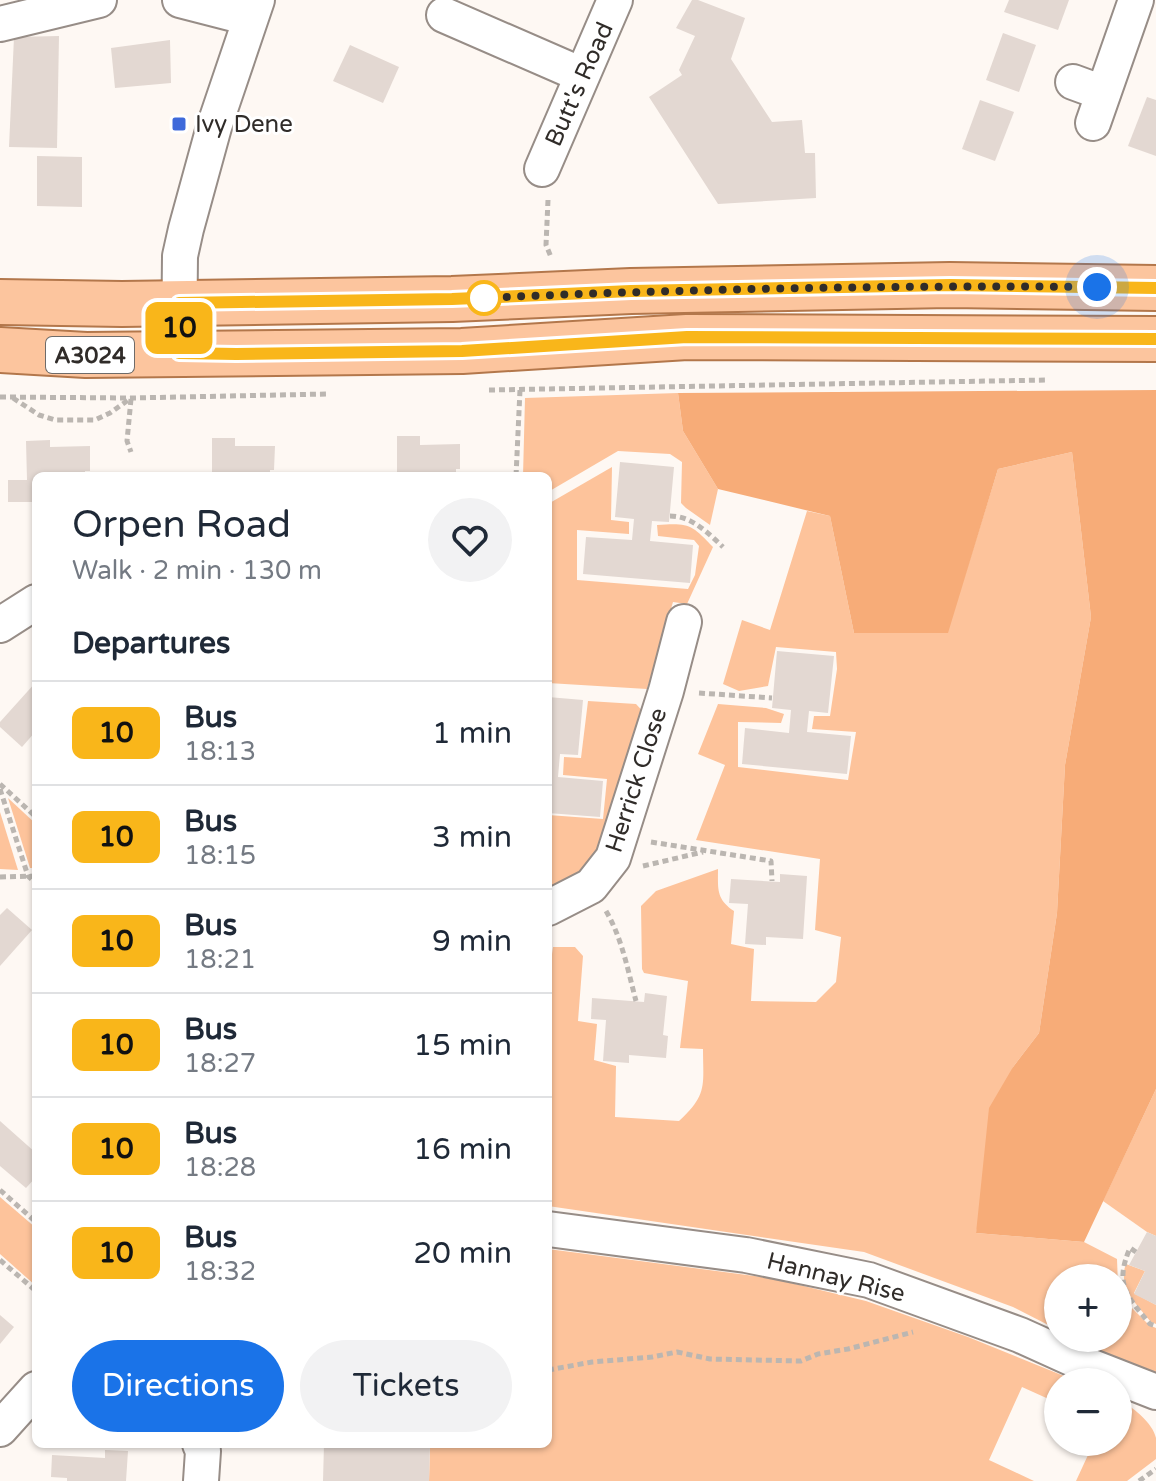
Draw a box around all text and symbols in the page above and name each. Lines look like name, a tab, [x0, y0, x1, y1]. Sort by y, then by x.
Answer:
street label: Butt's Road	[539, 18, 620, 151]
place label: Ivy Dene	[195, 110, 293, 139]
marker: Ivy Dene	[170, 115, 188, 133]
your location	[1077, 267, 1117, 307]
unlabelled marker	[467, 281, 501, 315]
line badge: 10	[143, 302, 215, 354]
text: 10	[161, 311, 197, 345]
road number: A3024	[46, 337, 134, 373]
button: heart	[428, 498, 512, 582]
text: Orpen Road	[72, 502, 291, 548]
text: Walk · 2 min · 130 m	[72, 555, 322, 586]
text: Departures	[72, 625, 230, 662]
text: Bus	[184, 699, 237, 736]
street label: Herrick Close	[599, 704, 673, 856]
text: 1 min	[432, 715, 512, 752]
text: 10	[98, 716, 134, 750]
text: 18:13	[184, 736, 256, 767]
text: Bus	[184, 803, 237, 840]
text: 3 min	[432, 819, 512, 856]
text: 10	[98, 820, 134, 854]
text: 18:15	[184, 840, 256, 871]
text: Bus	[184, 907, 237, 944]
text: 9 min	[432, 923, 512, 960]
text: 10	[98, 924, 134, 958]
text: 18:21	[184, 944, 256, 975]
text: Bus	[184, 1011, 237, 1048]
text: 15 min	[413, 1027, 512, 1064]
text: 10	[98, 1028, 134, 1062]
text: 18:27	[184, 1048, 256, 1079]
text: Bus	[184, 1115, 237, 1152]
text: 16 min	[413, 1131, 512, 1168]
text: 10	[98, 1132, 134, 1166]
text: 18:28	[184, 1152, 256, 1183]
text: Bus	[184, 1219, 237, 1256]
text: 20 min	[413, 1235, 512, 1272]
text: 10	[98, 1236, 134, 1270]
street label: Hannay Rise	[764, 1246, 908, 1309]
text: 18:32	[184, 1256, 256, 1287]
map controls	[1044, 1264, 1132, 1456]
button: +	[1044, 1264, 1132, 1352]
button: Directions	[72, 1340, 284, 1432]
button: Tickets	[300, 1340, 512, 1432]
button: −	[1044, 1368, 1132, 1456]

